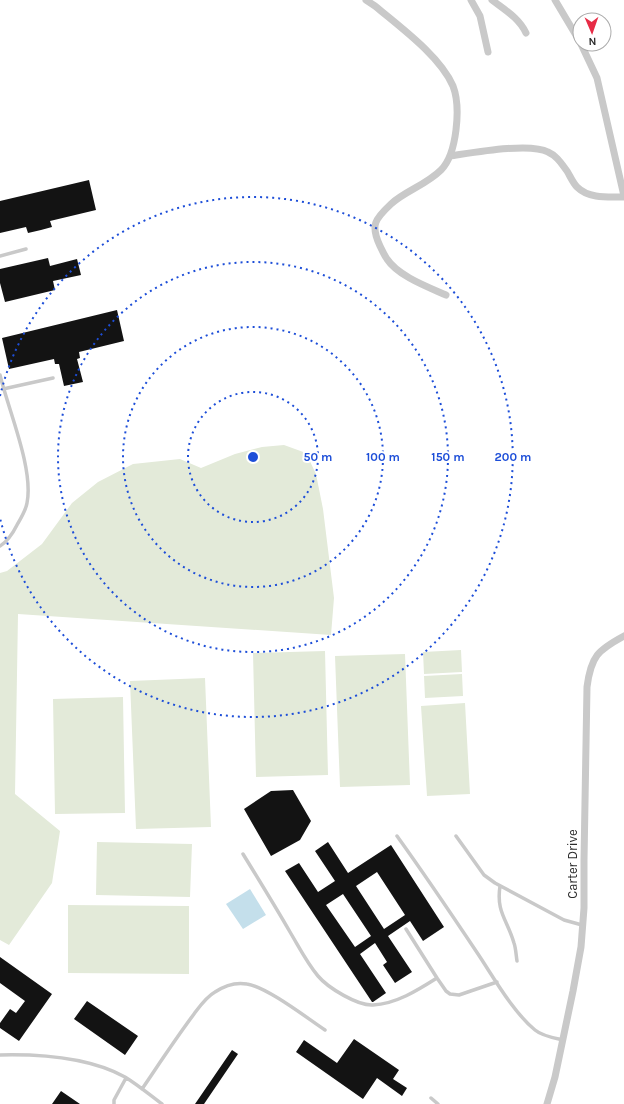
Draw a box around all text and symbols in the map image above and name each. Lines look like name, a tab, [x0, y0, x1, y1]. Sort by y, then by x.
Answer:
north arrow	[572, 12, 612, 52]
text: N	[588, 35, 597, 48]
centre of rings	[246, 450, 260, 464]
text: 50 m	[304, 450, 333, 464]
text: 100 m	[366, 450, 400, 464]
text: 150 m	[431, 450, 465, 464]
text: 200 m	[495, 450, 531, 464]
street label: Carter Drive	[565, 829, 580, 899]

